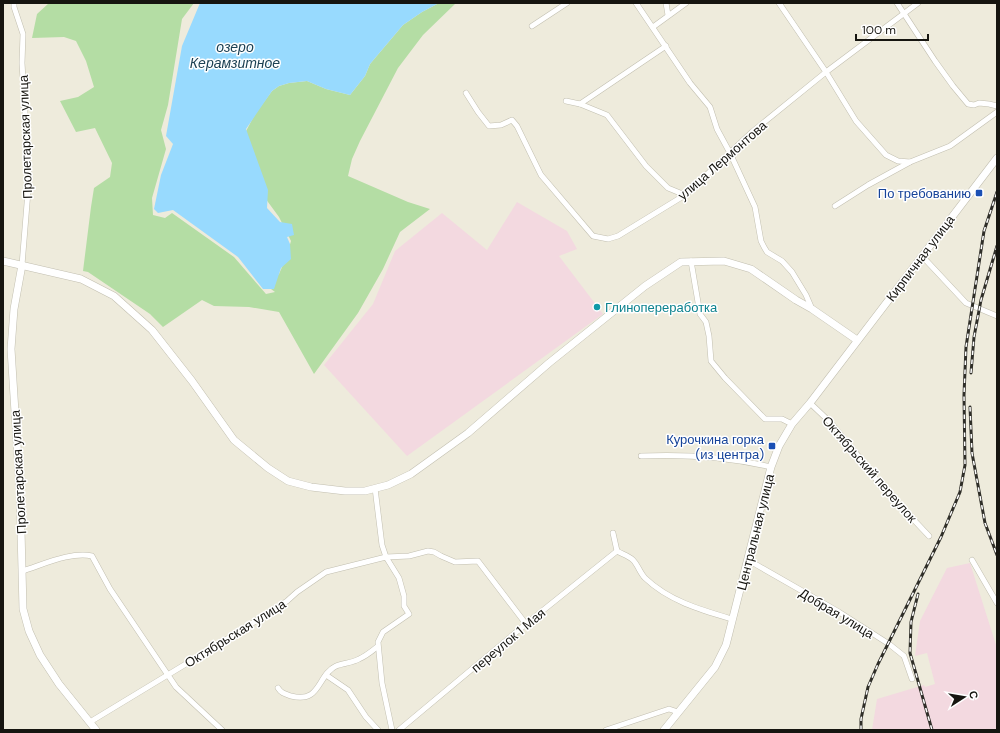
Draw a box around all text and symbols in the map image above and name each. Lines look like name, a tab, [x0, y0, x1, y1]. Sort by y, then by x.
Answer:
scale bar	[856, 16, 928, 42]
text: 100 m	[862, 22, 896, 38]
water label: озеро Керамзитное	[190, 38, 280, 72]
street label: Пролетарская улица	[15, 74, 36, 199]
street label: улица Лермонтова	[674, 117, 771, 204]
place label: По требованию	[878, 185, 971, 202]
marker: По требованию	[974, 188, 984, 198]
street label: Кирпичная улица	[882, 211, 959, 305]
place label: Глинопереработка	[605, 299, 718, 316]
marker: Глинопереработка	[592, 302, 602, 312]
street label: Пролетарская улица	[7, 409, 30, 534]
street label: Октябрьский переулок	[819, 412, 921, 526]
place label: Курочкина горка (из центра)	[666, 431, 765, 463]
marker: Курочкина горка (из центра)	[767, 441, 777, 451]
street label: Центральная улица	[733, 471, 778, 592]
street label: Добрая улица	[796, 584, 878, 643]
street label: Октябрьская улица	[181, 595, 290, 671]
street label: переулок 1 Мая	[468, 604, 549, 676]
north arrow	[944, 677, 984, 717]
text: С	[966, 690, 981, 700]

